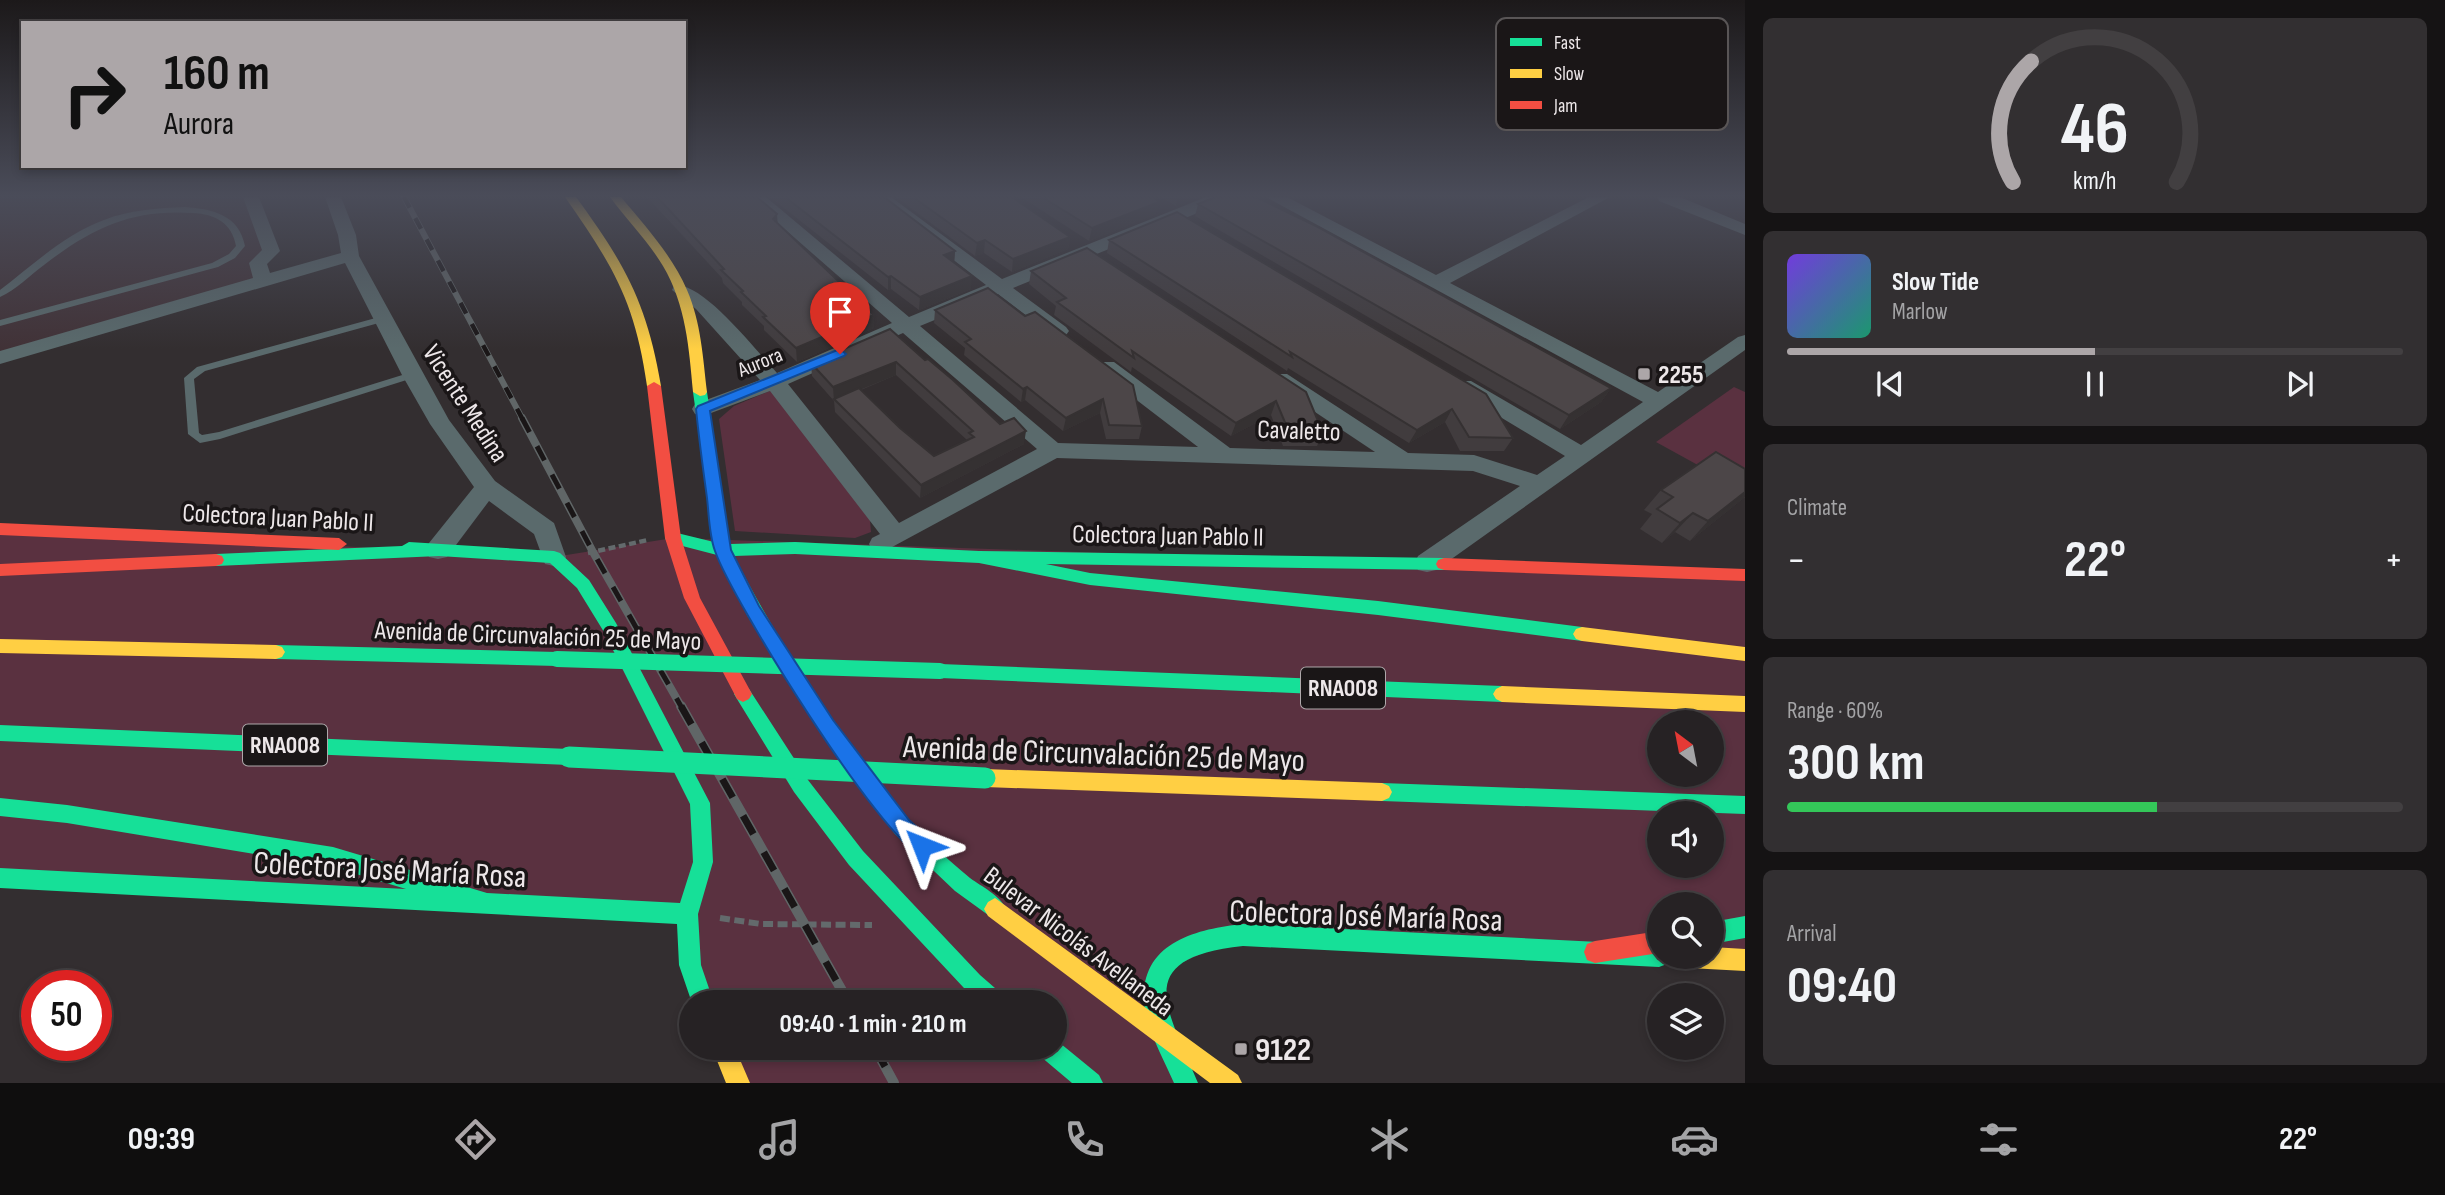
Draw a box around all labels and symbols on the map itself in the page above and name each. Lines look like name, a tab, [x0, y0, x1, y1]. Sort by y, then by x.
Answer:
legend	[1496, 18, 1728, 130]
text: Fast	[1554, 32, 1581, 55]
text: Slow	[1554, 63, 1584, 86]
text: Jam	[1553, 95, 1577, 118]
pin	[810, 282, 870, 354]
street label: Vicente Medina	[415, 339, 514, 468]
street label: Aurora	[733, 342, 786, 383]
place label: 2255	[1658, 360, 1704, 391]
marker: 2255	[1636, 366, 1652, 382]
street label: Cavaletto	[1257, 415, 1341, 448]
street label: Colectora Juan Pablo II	[181, 498, 374, 539]
street label: Colectora Juan Pablo II	[1072, 519, 1264, 554]
street label: Avenida de Circunvalación 25 de Mayo	[373, 615, 702, 658]
road number: RNA008	[1301, 668, 1385, 708]
north arrow	[1647, 710, 1724, 788]
road number: RNA008	[243, 724, 327, 766]
street label: Avenida de Circunvalación 25 de Mayo	[901, 728, 1306, 781]
position arrow	[885, 809, 959, 883]
street label: Colectora José María Rosa	[252, 844, 527, 897]
street label: Bulevar Nicolás Avellaneda	[977, 861, 1179, 1024]
street label: Colectora José María Rosa	[1229, 892, 1503, 941]
speed limit sign: 50	[21, 970, 112, 1061]
place label: 9122	[1255, 1031, 1311, 1070]
marker: 9122	[1233, 1041, 1249, 1057]

